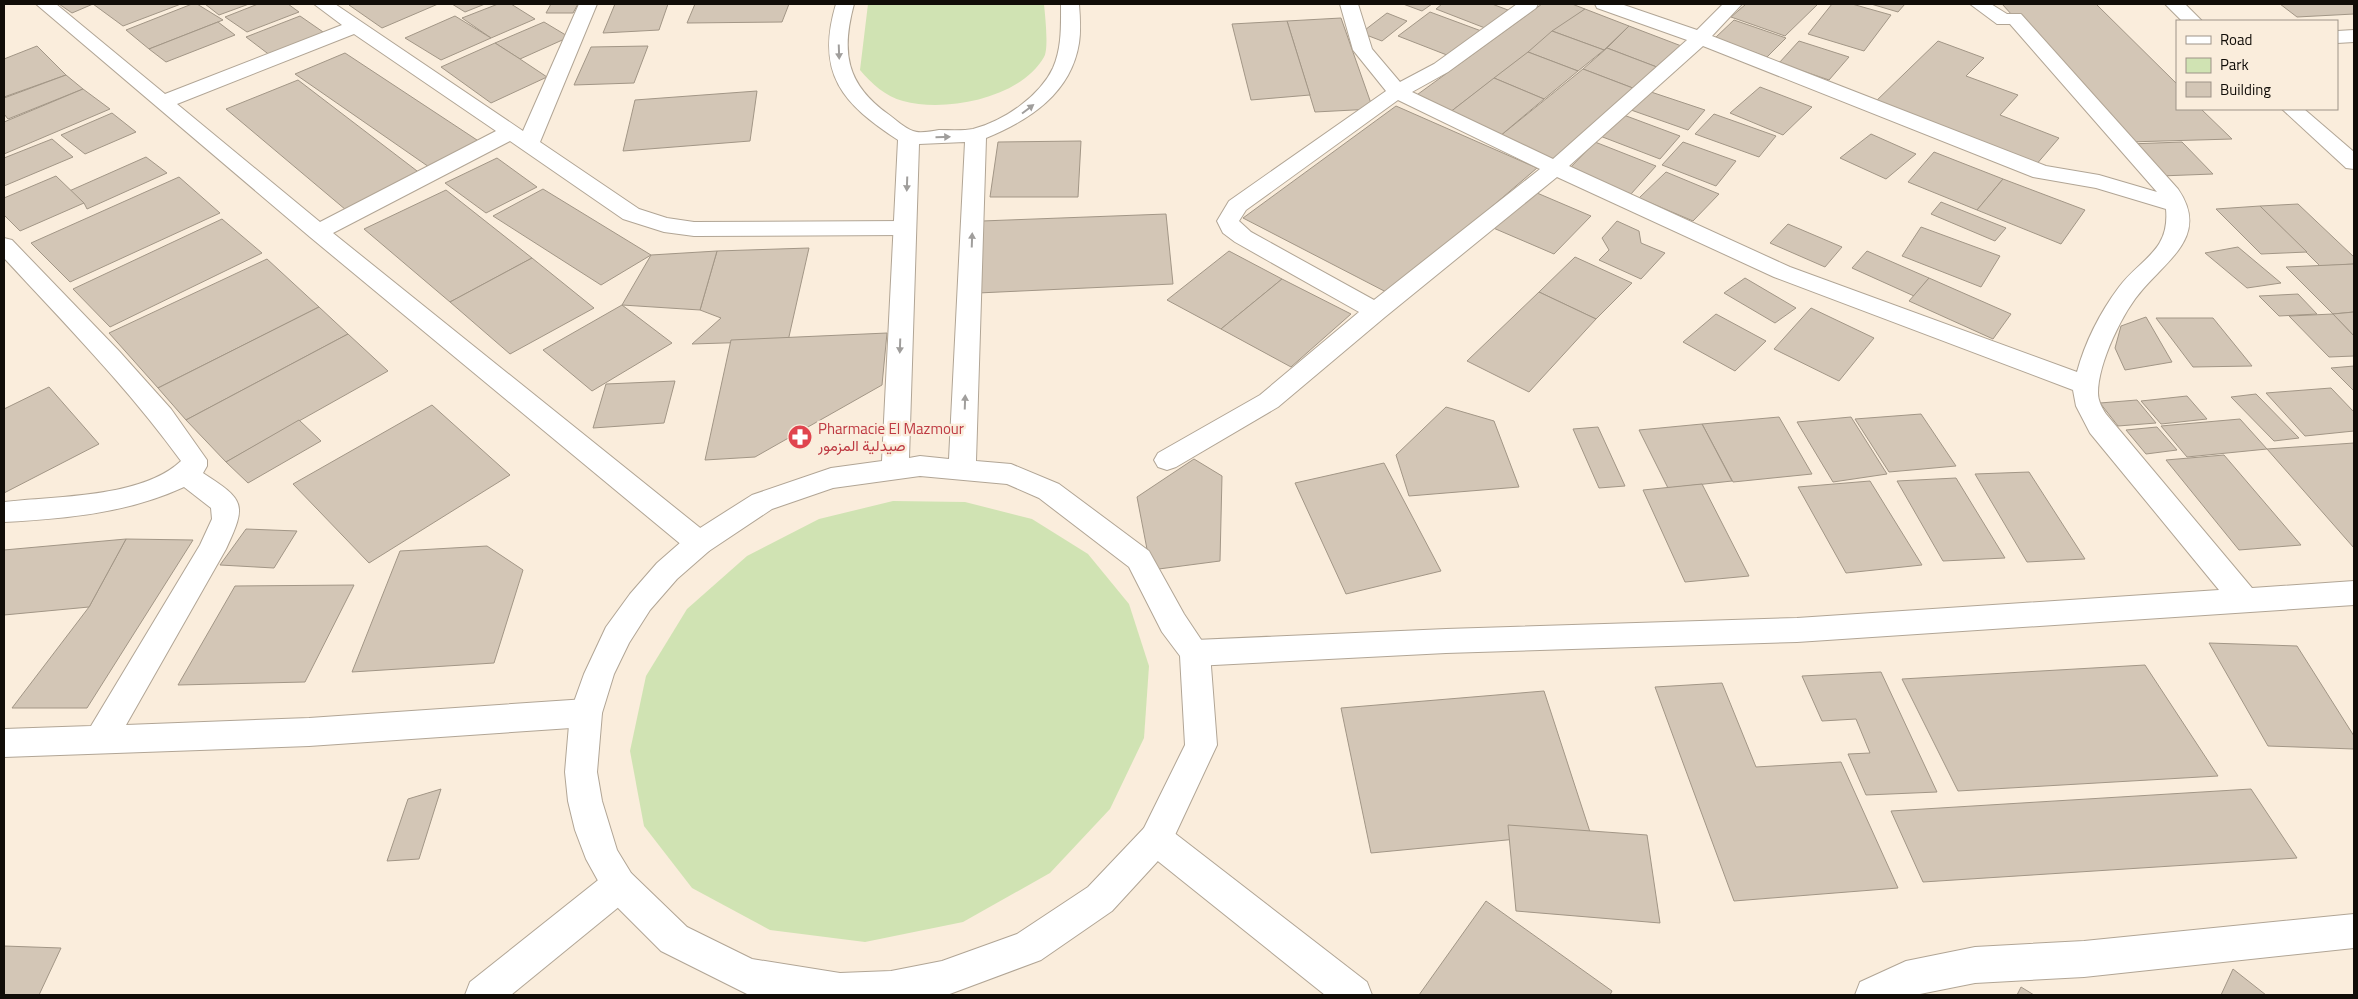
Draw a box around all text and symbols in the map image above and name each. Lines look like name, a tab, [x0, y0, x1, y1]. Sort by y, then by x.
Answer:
legend	[2176, 20, 2338, 110]
text: Road	[2220, 28, 2252, 51]
one-way arrow	[836, 44, 844, 60]
text: Park	[2220, 53, 2249, 76]
text: Building	[2220, 78, 2271, 101]
one-way arrow	[1021, 104, 1034, 115]
one-way arrow	[935, 132, 951, 140]
one-way arrow	[903, 176, 911, 192]
one-way arrow	[968, 231, 976, 247]
one-way arrow	[896, 338, 904, 354]
one-way arrow	[962, 394, 970, 410]
place label: Pharmacie El Mazmour صيدلية المزمور	[817, 417, 964, 457]
pharmacy icon: Pharmacie El Mazmour صيدلية المزمور	[787, 424, 813, 450]

